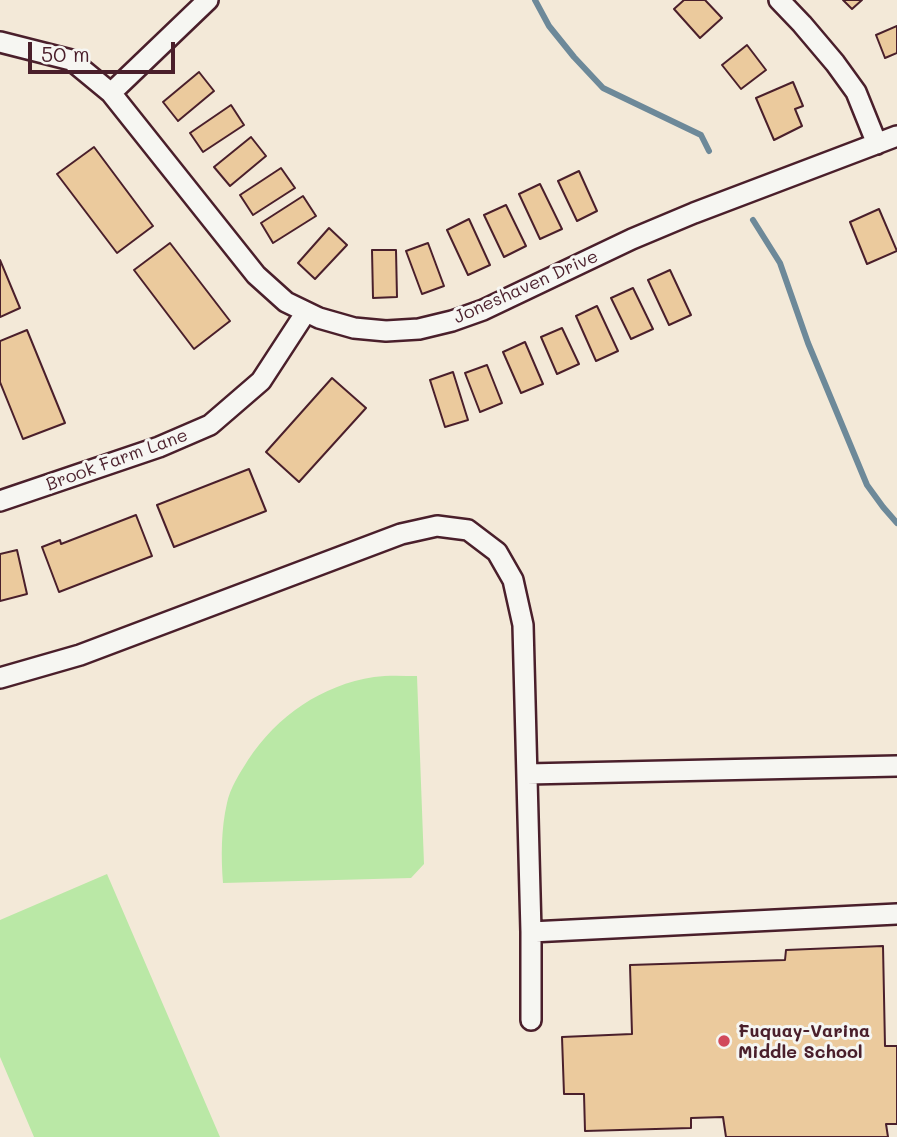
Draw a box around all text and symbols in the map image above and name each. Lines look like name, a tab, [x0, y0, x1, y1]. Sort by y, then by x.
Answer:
scale bar	[32, 28, 178, 72]
text: 50 m	[41, 40, 90, 67]
street label: Joneshaven Drive	[450, 245, 602, 329]
street label: Brook Farm Lane	[43, 424, 191, 496]
place label: Fuquay-Varina Middle School	[738, 1020, 870, 1062]
marker: Fuquay-Varina Middle School	[716, 1033, 732, 1049]

